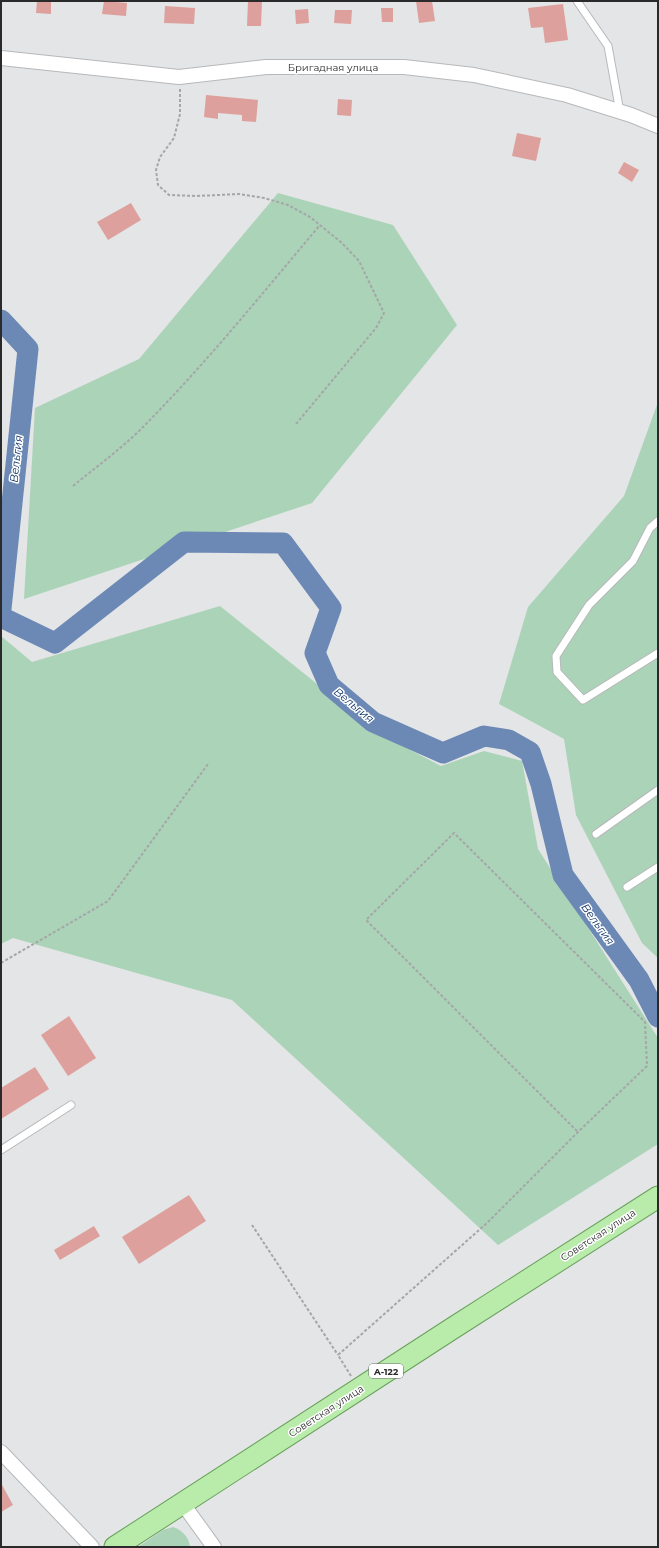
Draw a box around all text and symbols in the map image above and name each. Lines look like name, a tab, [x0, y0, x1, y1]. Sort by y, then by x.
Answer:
street label: Бригадная улица	[288, 61, 378, 74]
water label: Вельгия	[7, 434, 25, 483]
water label: Вельгия	[331, 685, 377, 726]
water label: Вельгия	[578, 901, 618, 948]
street label: Советская улица	[558, 1206, 638, 1264]
road number: А-122	[369, 1364, 403, 1378]
street label: Советская улица	[286, 1382, 366, 1440]

